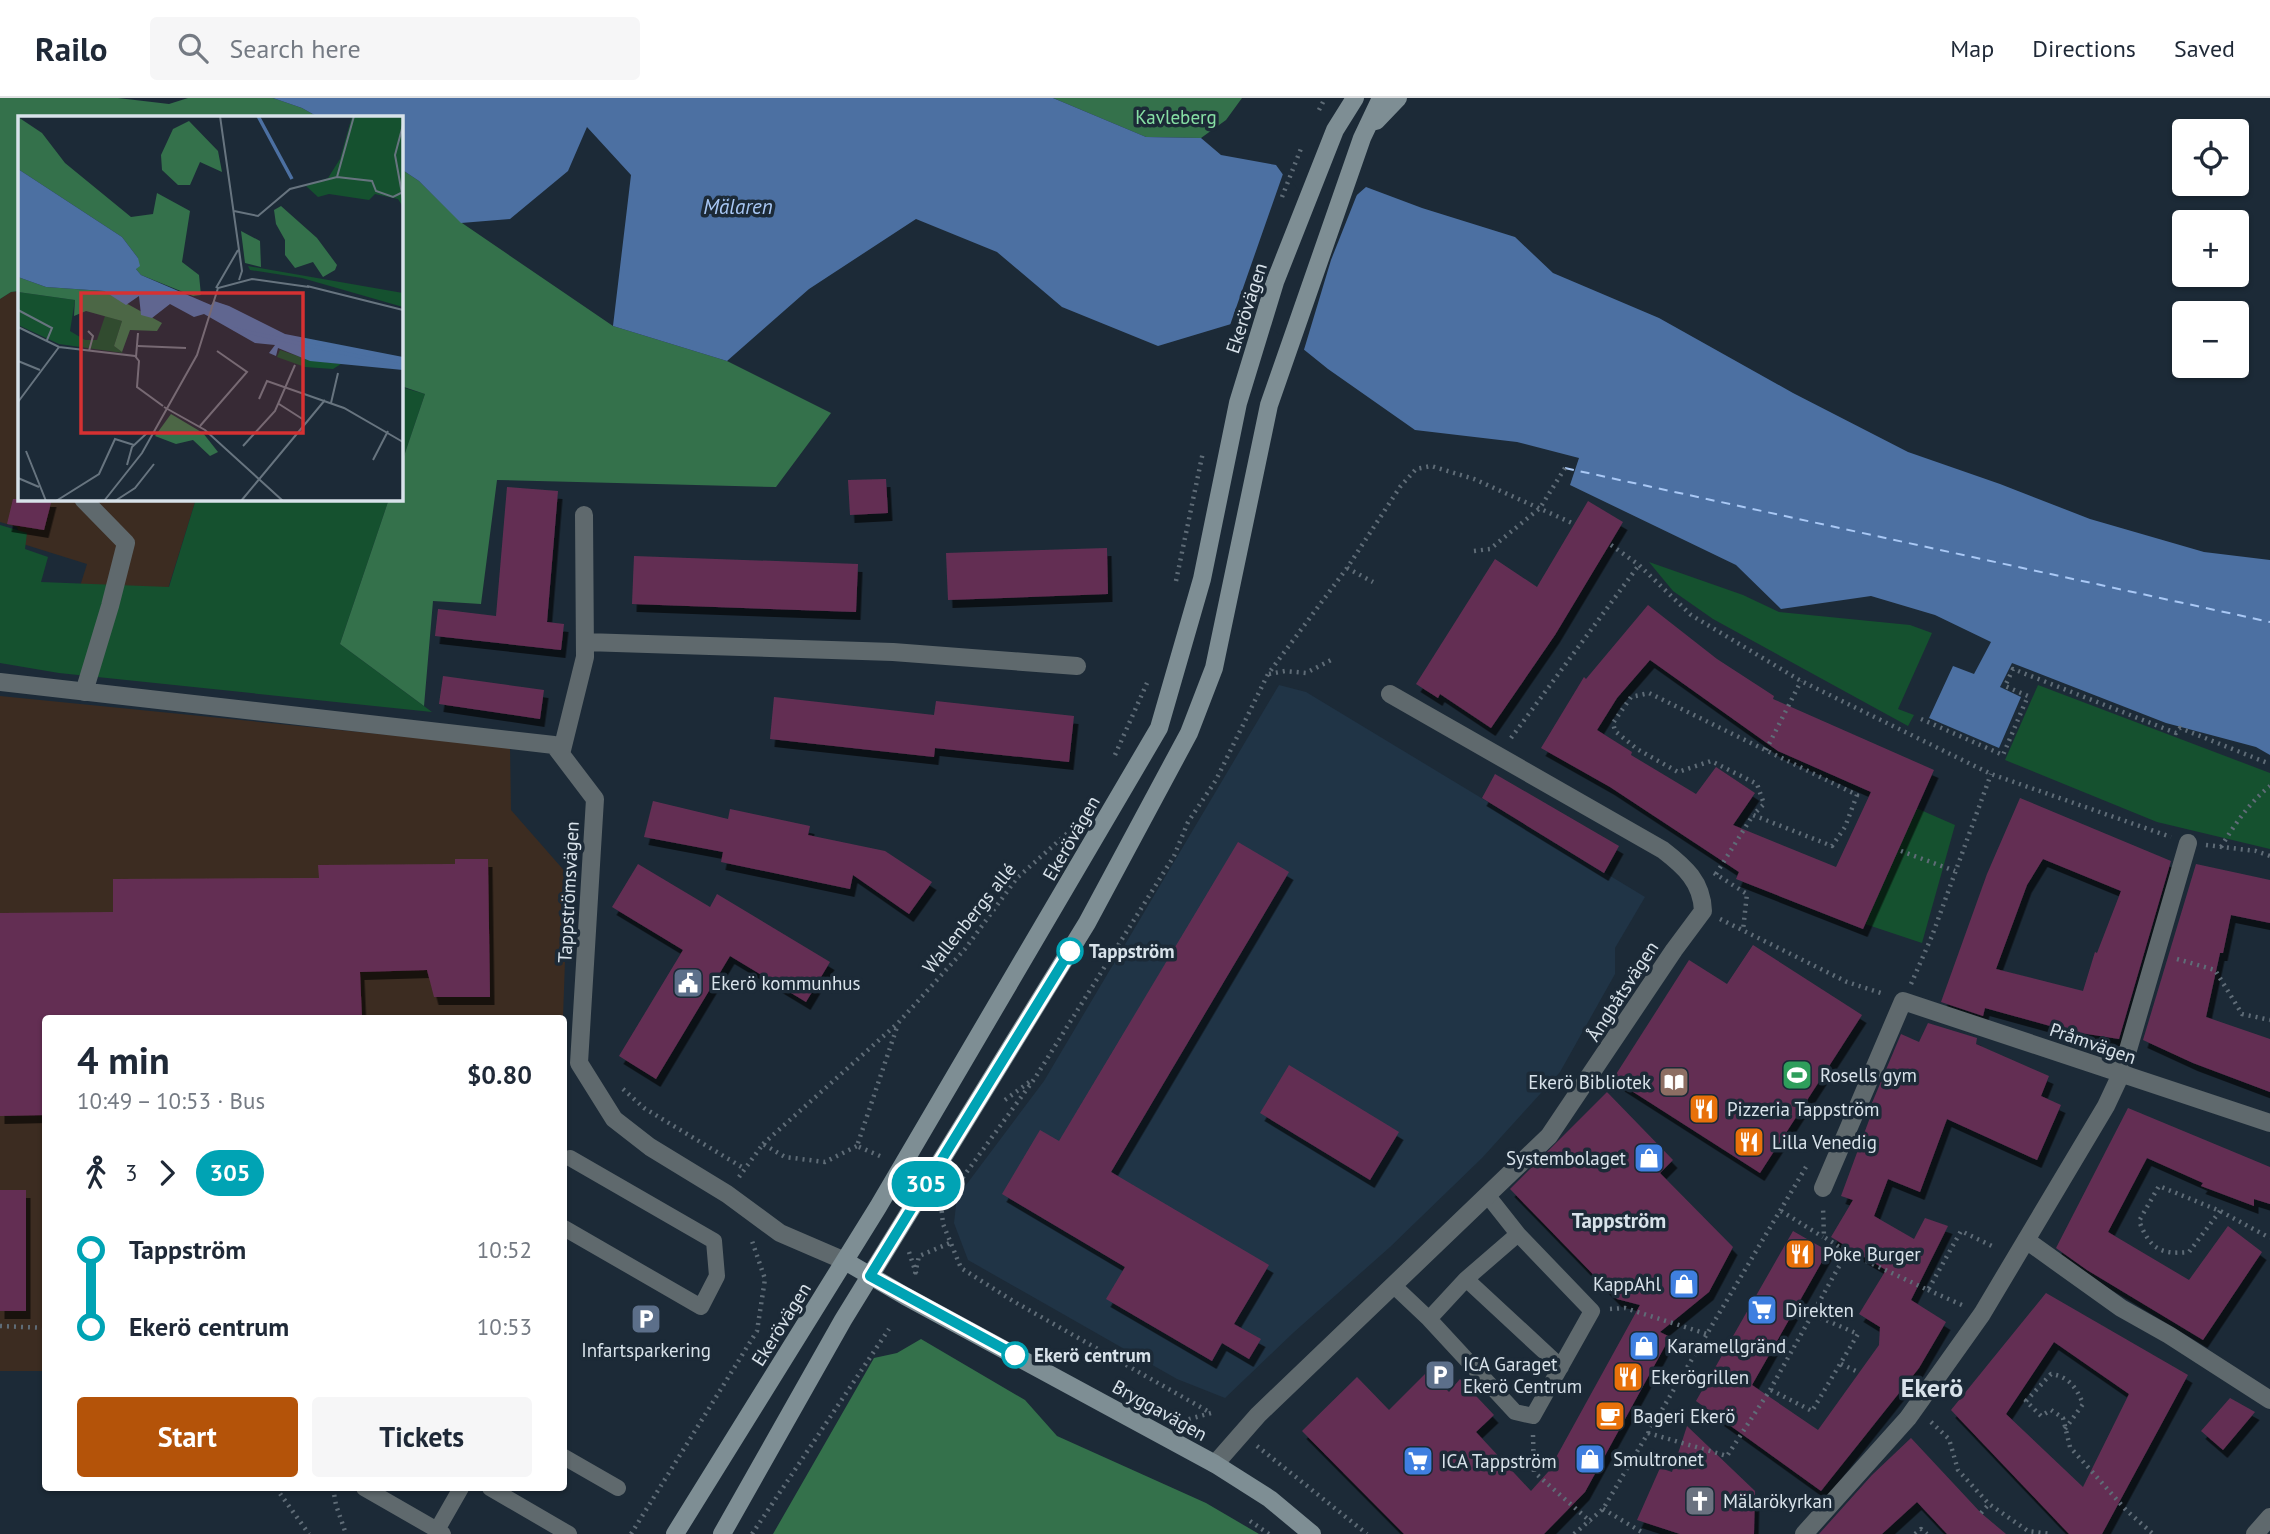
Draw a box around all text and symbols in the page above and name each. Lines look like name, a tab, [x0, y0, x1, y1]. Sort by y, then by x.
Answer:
search box	[150, 17, 640, 80]
text: Railo	[35, 27, 108, 70]
icon: search	[174, 29, 212, 67]
text: Search here	[230, 32, 361, 65]
text: Map	[1950, 33, 1994, 64]
text: Directions	[2032, 33, 2136, 64]
text: Saved	[2174, 33, 2235, 64]
park label: Kavleberg	[1135, 105, 1217, 129]
inset map	[18, 116, 402, 500]
map controls	[2172, 119, 2249, 378]
button: locate	[2172, 119, 2249, 196]
water label: Mälaren	[703, 193, 773, 220]
button: +	[2172, 210, 2249, 287]
street label: Ekerövägen	[1220, 260, 1272, 356]
button: −	[2172, 301, 2249, 378]
street label: Ekerövägen	[1037, 791, 1105, 885]
street label: Tappströmsvägen	[552, 821, 584, 963]
street label: Wallenbergs allé	[917, 858, 1021, 978]
street label: Ångbåtsvägen	[1581, 936, 1663, 1046]
marker: Tappström	[1057, 938, 1083, 964]
place label: Tappström	[1089, 939, 1175, 963]
public building icon: Ekerö kommunhus	[671, 966, 705, 1000]
place label: Ekerö kommunhus	[711, 971, 861, 995]
street label: Pråmvägen	[2046, 1017, 2140, 1069]
text: 4 min	[77, 1035, 170, 1084]
text: $0.80	[467, 1058, 532, 1091]
sports icon: Rosells gym	[1780, 1058, 1814, 1092]
place label: Rosells gym	[1820, 1063, 1917, 1087]
library icon: Ekerö Bibliotek	[1657, 1065, 1691, 1099]
place label: Ekerö Bibliotek	[1528, 1070, 1651, 1094]
text: 10:49 – 10:53 · Bus	[77, 1086, 265, 1115]
restaurant icon: Pizzeria Tappström	[1687, 1092, 1721, 1126]
place label: Pizzeria Tappström	[1727, 1097, 1880, 1121]
restaurant icon: Lilla Venedig	[1732, 1125, 1766, 1159]
place label: Lilla Venedig	[1772, 1130, 1877, 1154]
shop icon: Systembolaget	[1632, 1141, 1666, 1175]
place label: Systembolaget	[1506, 1146, 1627, 1170]
icon: walk	[77, 1154, 115, 1192]
icon: forward	[148, 1154, 186, 1192]
text: 305	[210, 1157, 250, 1188]
text: 3	[125, 1158, 138, 1187]
line badge: 305	[886, 1161, 966, 1207]
text: 305	[906, 1168, 946, 1199]
district label: Tappström	[1572, 1207, 1666, 1234]
text: Tappström	[129, 1233, 246, 1266]
text: 10:52	[477, 1235, 532, 1264]
restaurant icon: Poke Burger	[1783, 1237, 1817, 1271]
place label: Poke Burger	[1823, 1242, 1921, 1266]
shop icon: KappAhl	[1667, 1267, 1701, 1301]
place label: KappAhl	[1593, 1272, 1661, 1296]
street label: Ekerövägen	[746, 1278, 816, 1370]
supermarket icon: Direkten	[1745, 1293, 1779, 1327]
place label: Direkten	[1785, 1298, 1854, 1322]
parking icon: Infartsparkering	[629, 1302, 663, 1336]
text: Ekerö centrum	[129, 1310, 289, 1343]
text: 10:53	[477, 1312, 532, 1341]
shop icon: Karamellgränd	[1627, 1329, 1661, 1363]
place label: Karamellgränd	[1667, 1334, 1786, 1358]
place label: Infartsparkering	[581, 1338, 711, 1362]
marker: Ekerö centrum	[1002, 1342, 1028, 1368]
place label: Ekerö centrum	[1034, 1343, 1151, 1367]
place label: ICA Garaget Ekerö Centrum	[1463, 1352, 1582, 1398]
parking icon: ICA Garaget Ekerö Centrum	[1423, 1358, 1457, 1392]
restaurant icon: Ekerögrillen	[1611, 1360, 1645, 1394]
place label: Ekerögrillen	[1651, 1365, 1749, 1389]
district label: Ekerö	[1901, 1371, 1963, 1404]
street label: Bryggavägen	[1108, 1374, 1212, 1446]
button: Start	[77, 1397, 298, 1477]
button: Tickets	[312, 1397, 532, 1477]
cafe icon: Bageri Ekerö	[1593, 1399, 1627, 1433]
place label: Bageri Ekerö	[1633, 1404, 1735, 1428]
shop icon: Smultronet	[1573, 1442, 1607, 1476]
supermarket icon: ICA Tappström	[1401, 1444, 1435, 1478]
place label: Smultronet	[1613, 1447, 1704, 1471]
place label: ICA Tappström	[1441, 1449, 1557, 1473]
church icon: Mälarökyrkan	[1683, 1484, 1717, 1518]
place label: Mälarökyrkan	[1723, 1489, 1832, 1513]

